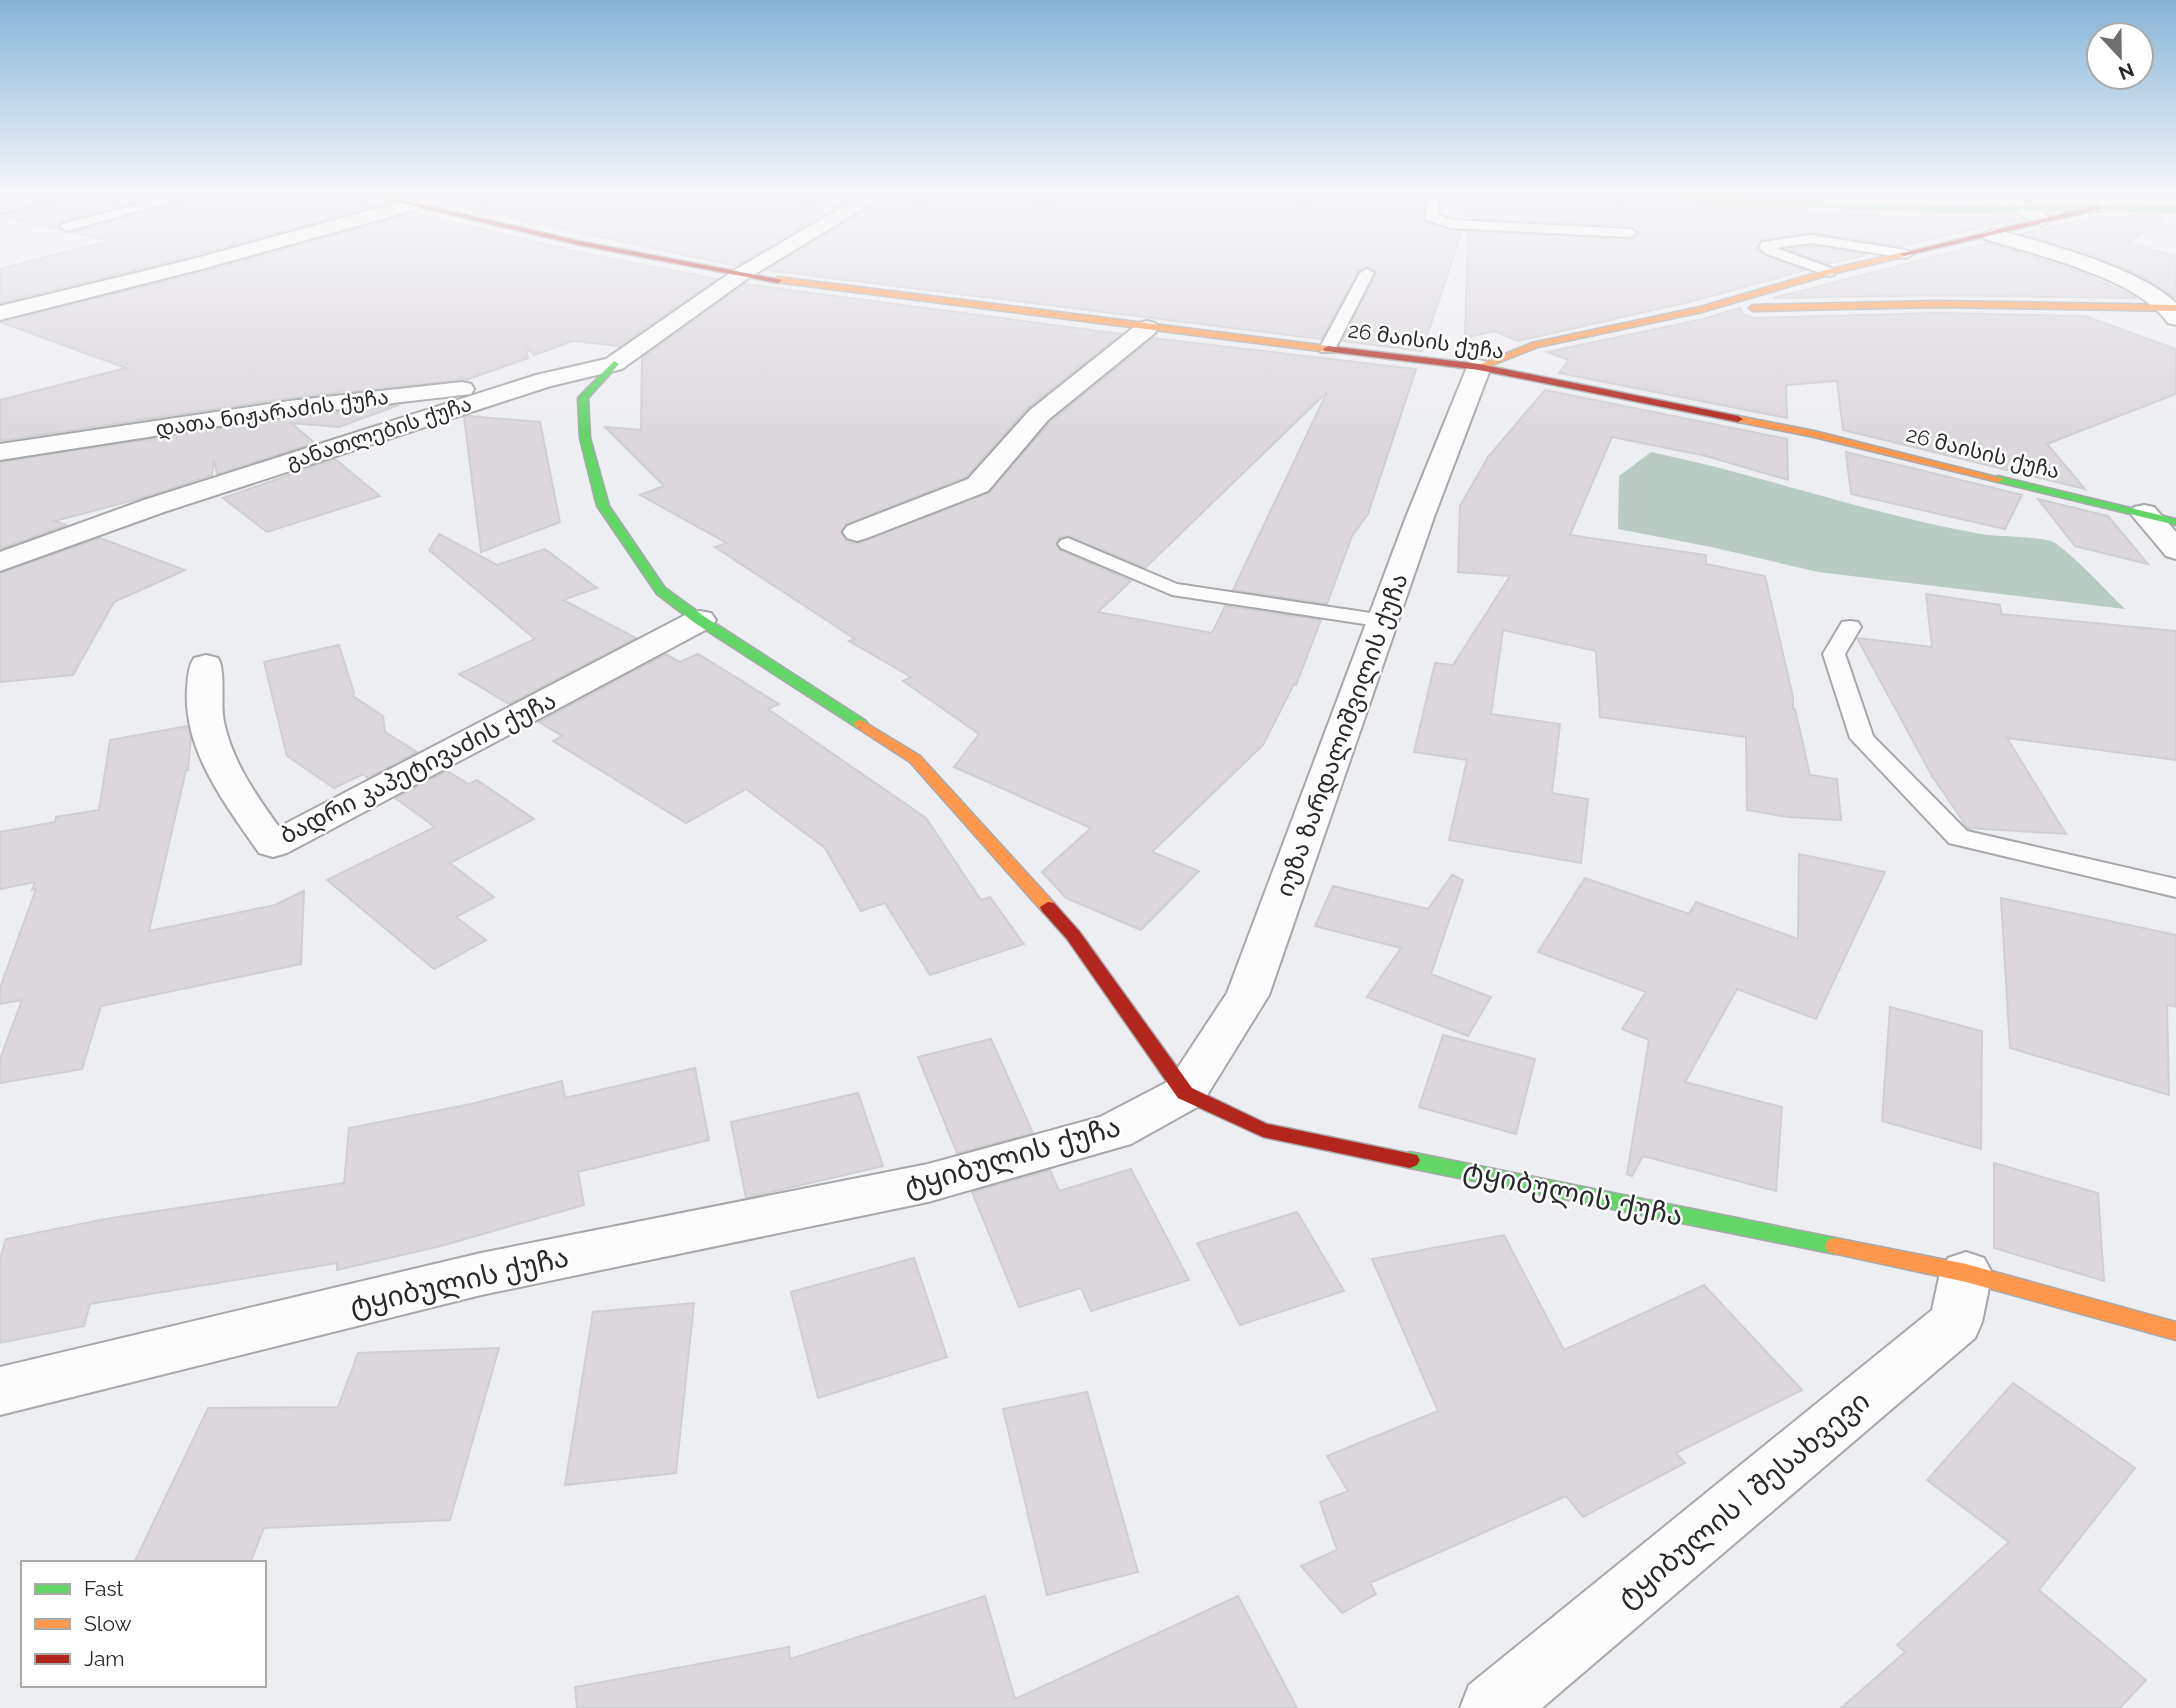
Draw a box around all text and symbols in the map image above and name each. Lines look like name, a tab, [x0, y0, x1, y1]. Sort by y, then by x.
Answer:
north arrow	[2085, 21, 2155, 91]
text: N	[2116, 59, 2137, 85]
street label: 26 მაისის ქუჩა	[1347, 317, 1506, 364]
street label: დათა ნიჟარაძის ქუჩა	[154, 384, 390, 442]
street label: განათლების ქუჩა	[283, 391, 475, 475]
street label: 26 მაისის ქუჩა	[1904, 421, 2062, 484]
street label: იუზა ზარდალიშვილის ქუჩა	[1269, 569, 1414, 900]
street label: ბადრი კაპეტივაძის ქუჩა	[275, 685, 561, 850]
street label: ტყიბულის ქუჩა	[900, 1110, 1124, 1203]
street label: ტყიბულის ქუჩა	[1460, 1154, 1686, 1233]
street label: ტყიბულის ქუჩა	[346, 1240, 572, 1323]
street label: ტყიბულის I შესახვევი	[1611, 1384, 1876, 1615]
legend	[21, 1561, 266, 1687]
text: Fast	[84, 1576, 124, 1601]
text: Slow	[84, 1611, 132, 1636]
text: Jam	[84, 1646, 125, 1671]

